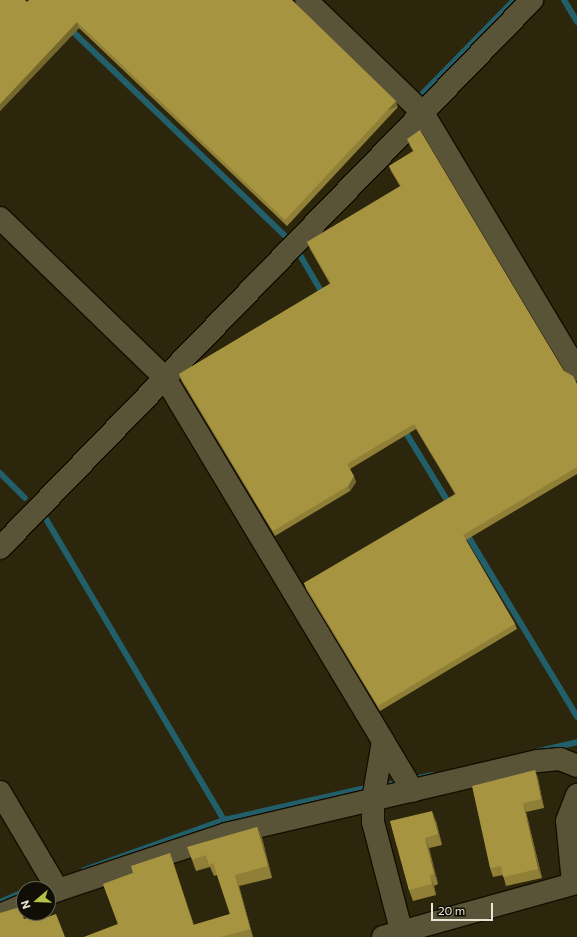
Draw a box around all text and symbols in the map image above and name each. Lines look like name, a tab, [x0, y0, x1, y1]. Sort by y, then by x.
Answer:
north arrow	[16, 881, 56, 921]
scale bar	[433, 895, 495, 921]
text: N	[18, 899, 33, 911]
text: 20 m	[438, 903, 465, 917]

